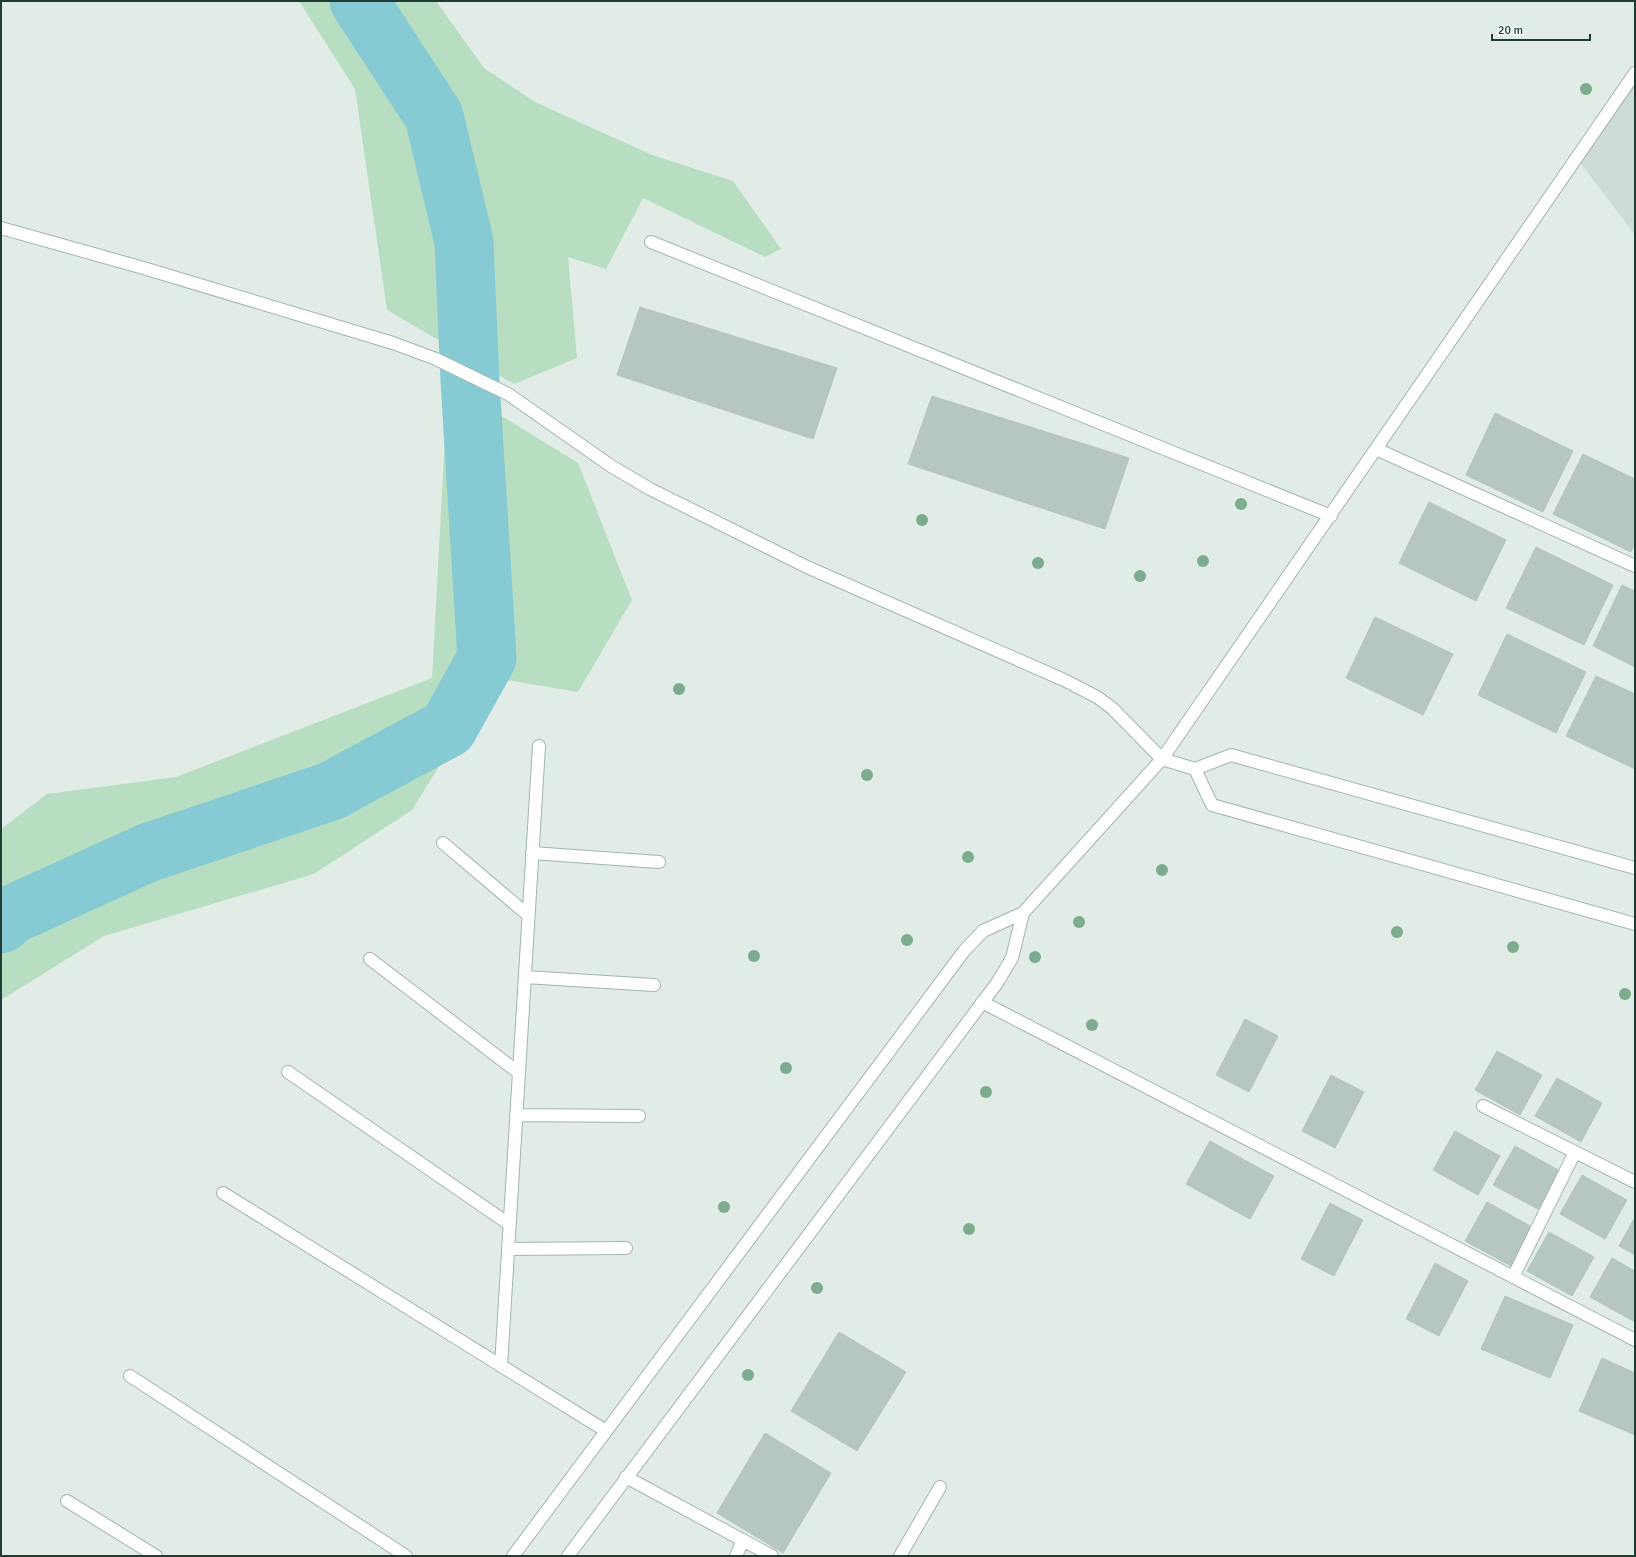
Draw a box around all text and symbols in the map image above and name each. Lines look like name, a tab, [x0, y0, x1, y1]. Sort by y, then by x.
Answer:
scale bar	[1492, 16, 1590, 42]
text: 20 m	[1498, 23, 1523, 38]

